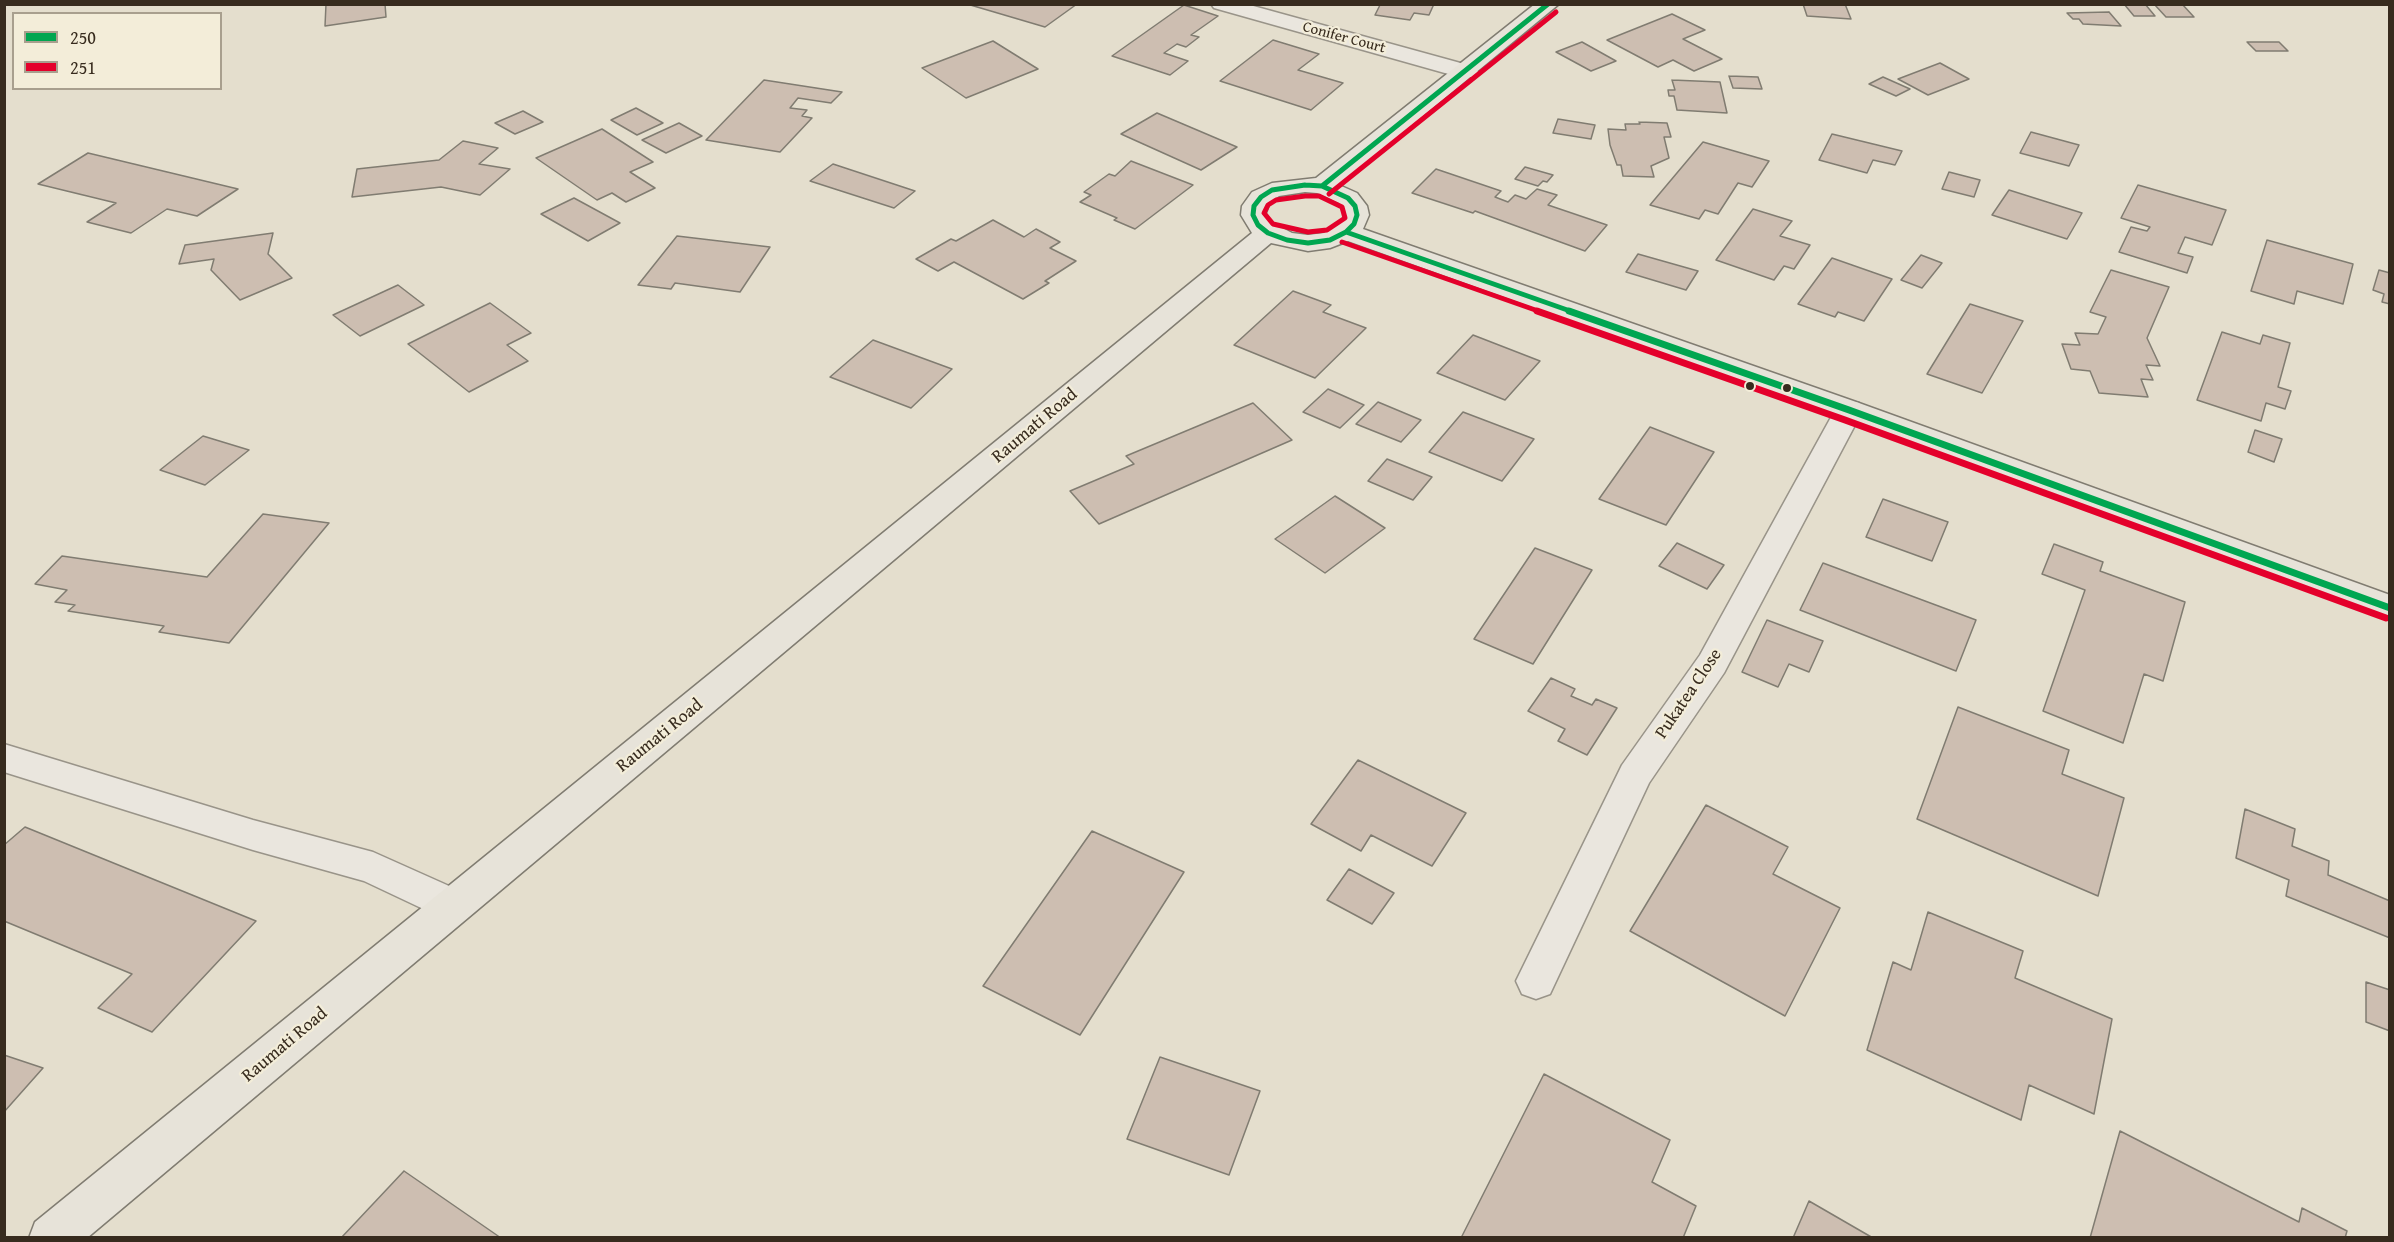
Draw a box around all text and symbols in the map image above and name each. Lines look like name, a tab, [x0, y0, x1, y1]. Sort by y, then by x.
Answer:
legend	[12, 12, 222, 90]
street label: Conifer Court	[1301, 18, 1387, 58]
text: 250	[70, 24, 96, 51]
text: 251	[70, 54, 96, 81]
unlabelled marker	[1744, 380, 1756, 392]
unlabelled marker	[1781, 382, 1793, 394]
street label: Raumati Road	[988, 384, 1082, 468]
street label: Pukatea Close	[1651, 645, 1727, 743]
street label: Raumati Road	[612, 695, 708, 777]
street label: Raumati Road	[238, 1003, 332, 1087]

